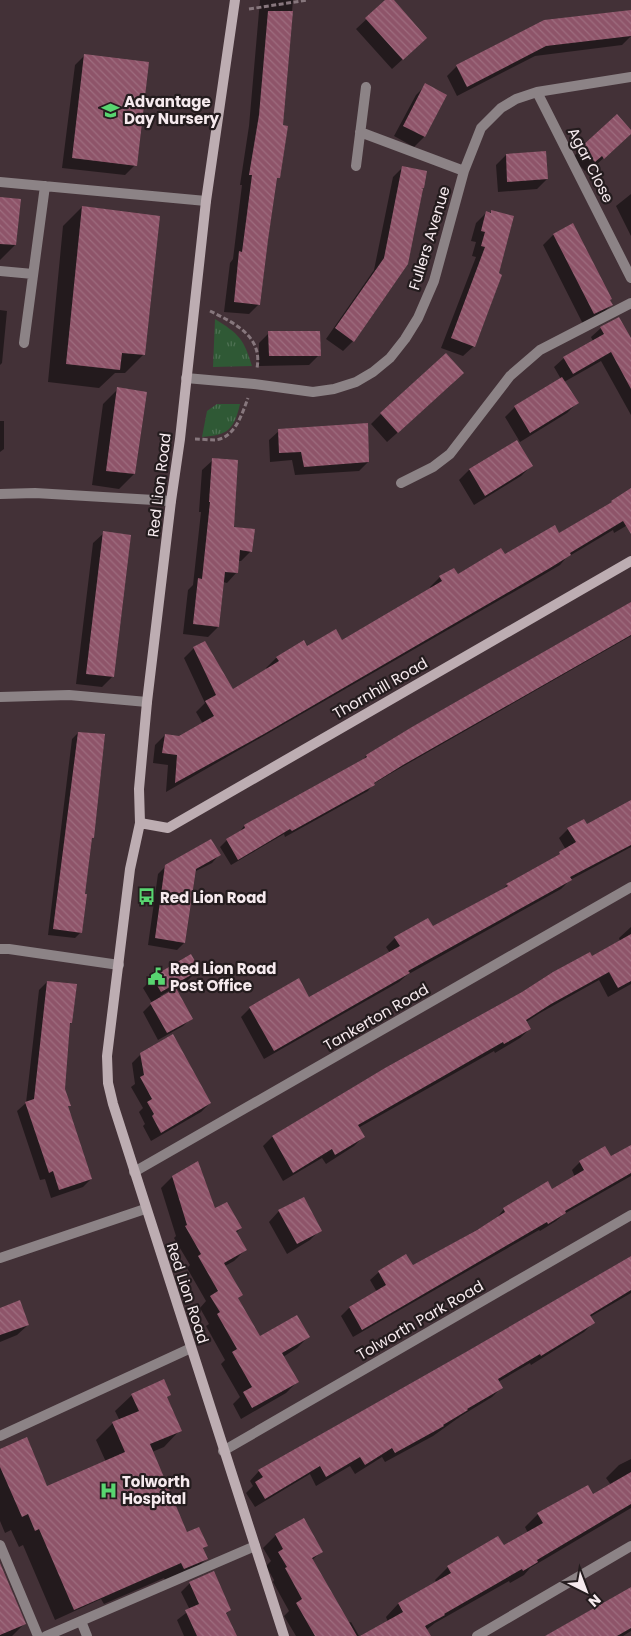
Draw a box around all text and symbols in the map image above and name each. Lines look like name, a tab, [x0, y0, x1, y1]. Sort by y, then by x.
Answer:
place label: Advantage Day Nursery	[124, 91, 220, 129]
school or university icon: Advantage Day Nursery	[100, 100, 120, 120]
street label: Agar Close	[563, 124, 619, 206]
street label: Fullers Avenue	[403, 183, 455, 293]
street label: Red Lion Road	[142, 432, 176, 538]
street label: Thornhill Road	[329, 652, 431, 724]
bus stop icon: Red Lion Road	[136, 887, 156, 907]
place label: Red Lion Road	[160, 887, 267, 908]
place label: Red Lion Road Post Office	[170, 958, 277, 996]
public building icon: Red Lion Road Post Office	[146, 967, 166, 987]
street label: Tankerton Road	[320, 978, 432, 1056]
street label: Red Lion Road	[162, 1240, 214, 1346]
street label: Tolworth Park Road	[353, 1275, 487, 1365]
place label: Tolworth Hospital	[122, 1471, 190, 1509]
hospital icon: Tolworth Hospital	[98, 1480, 118, 1500]
north arrow	[561, 1566, 611, 1616]
text: N	[584, 1590, 605, 1612]

